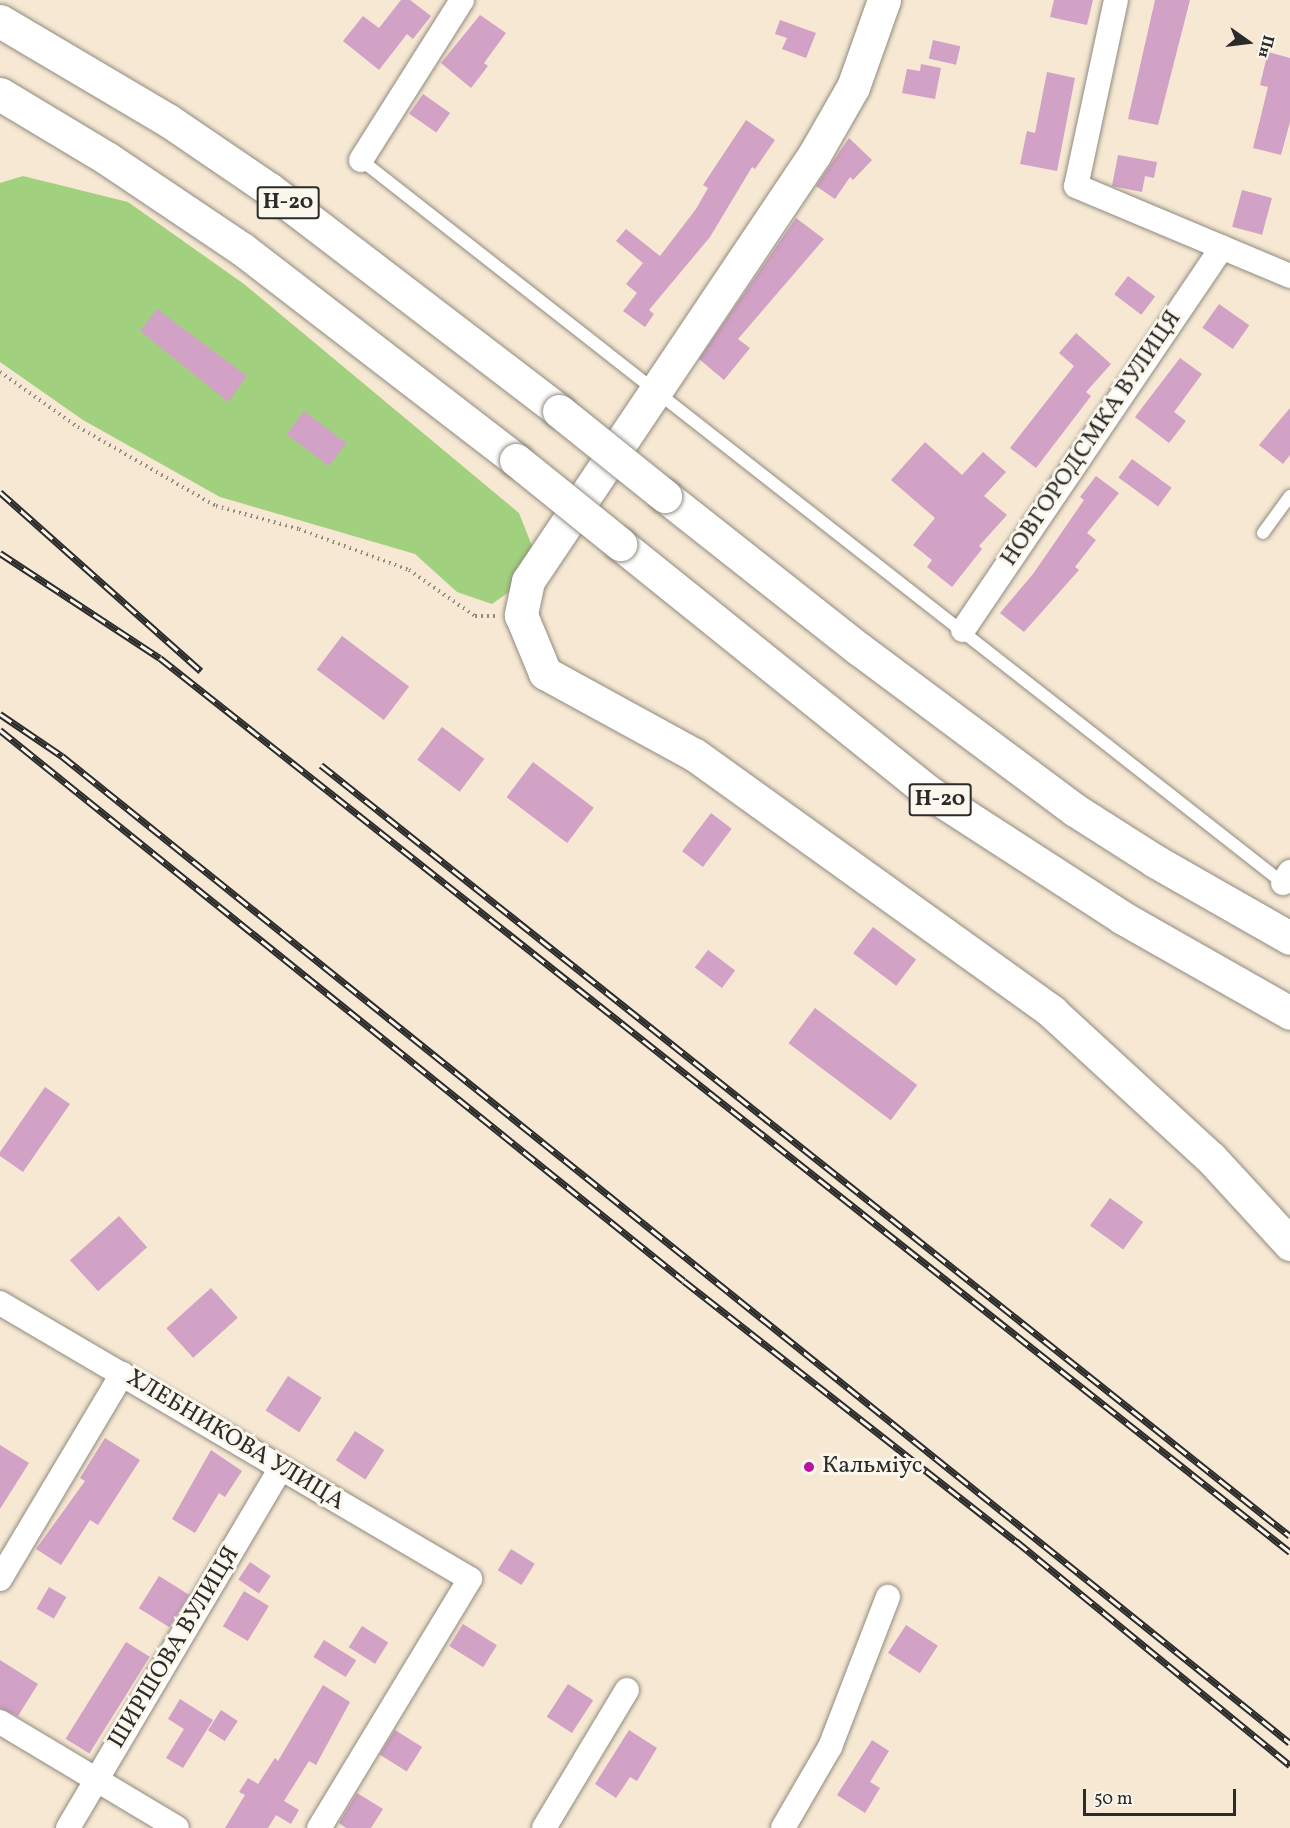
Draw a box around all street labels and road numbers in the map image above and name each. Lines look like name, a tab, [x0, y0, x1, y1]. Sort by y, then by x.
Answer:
road number: Н-20	[256, 184, 320, 222]
street label: НОВГОРОДСMКА ВУЛИЦЯ	[996, 306, 1188, 572]
road number: Н-20	[908, 781, 972, 819]
street label: ХЛЕБНИКОВА УЛИЦА	[121, 1364, 349, 1518]
street label: ШИРШОВА ВУЛИЦЯ	[103, 1542, 247, 1754]

